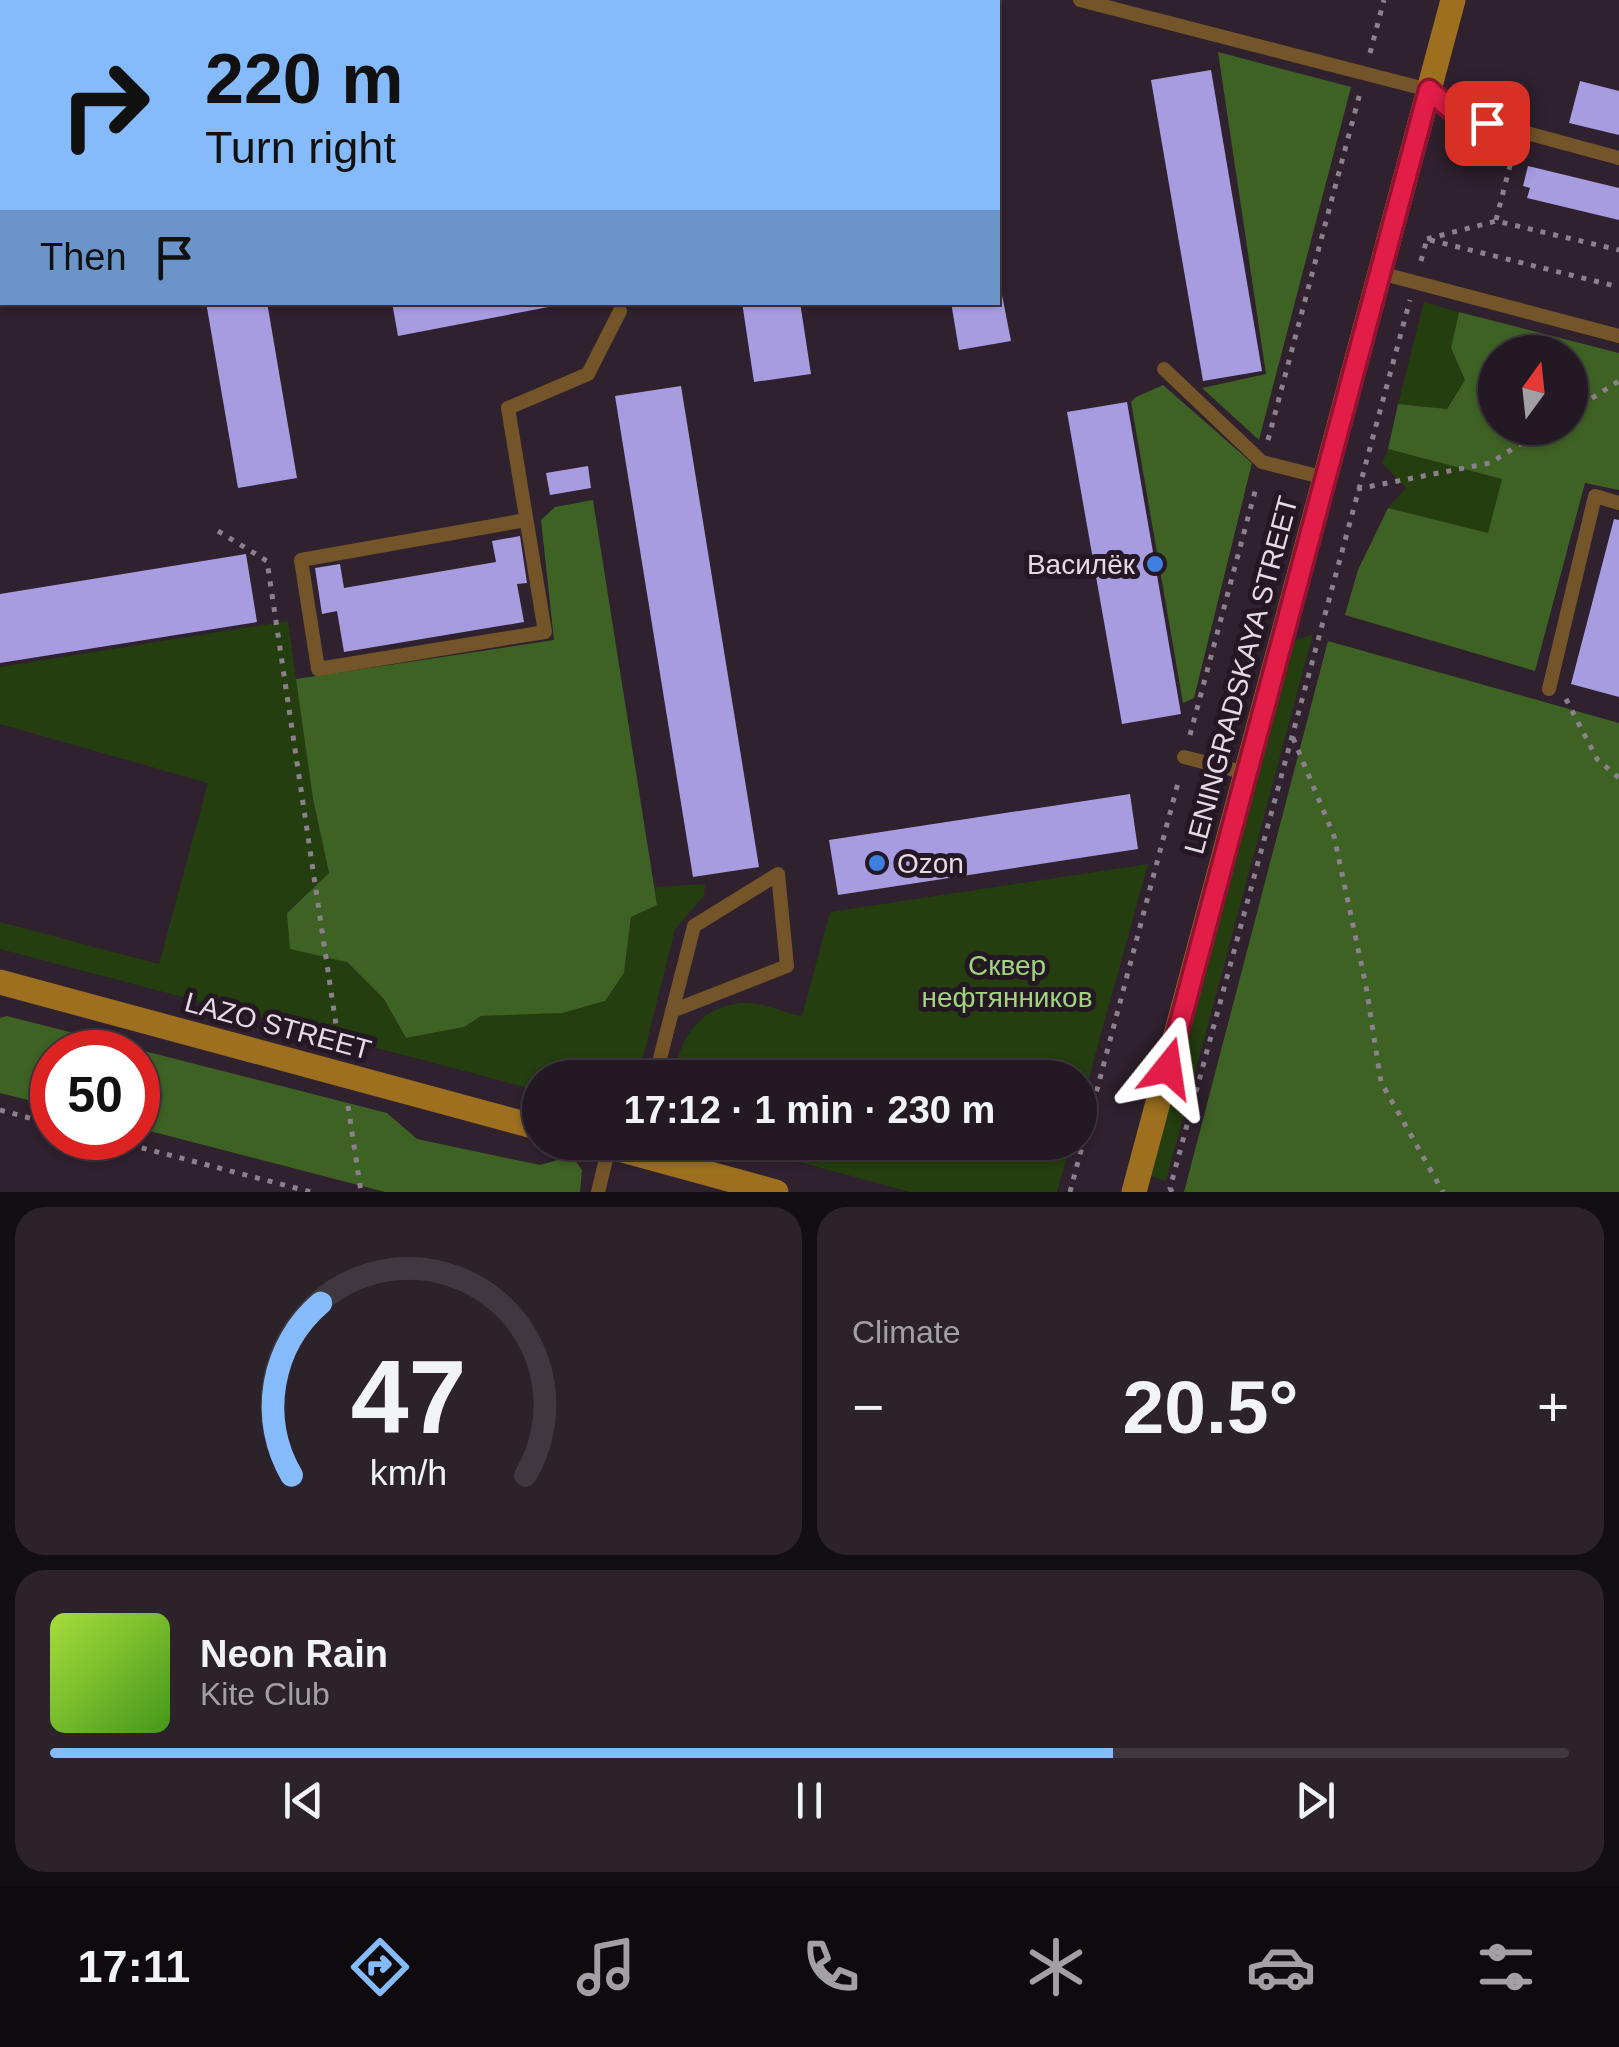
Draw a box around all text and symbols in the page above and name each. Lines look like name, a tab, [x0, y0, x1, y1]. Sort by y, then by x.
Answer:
icon: right	[40, 40, 170, 170]
text: 220 m	[205, 40, 403, 118]
pin	[1445, 81, 1530, 166]
icon: arrive	[1460, 96, 1515, 151]
text: Turn right	[205, 122, 396, 173]
icon: arrive	[147, 230, 202, 285]
text: Then	[40, 236, 127, 278]
north arrow	[1478, 335, 1588, 445]
map controls	[1478, 335, 1588, 445]
street label: LENINGRADSKAYA STREET	[1178, 493, 1304, 857]
place label: Василёк	[1027, 549, 1136, 580]
marker: Василёк	[1144, 553, 1166, 575]
place label: Ozon	[897, 848, 964, 879]
marker: Ozon	[866, 852, 888, 874]
park label: Сквер нефтянников	[921, 950, 1093, 1013]
street label: LAZO STREET	[182, 986, 374, 1066]
position arrow	[1116, 1016, 1220, 1120]
speed limit sign: 50	[30, 1030, 160, 1160]
text: 17:12 · 1 min · 230 m	[624, 1089, 995, 1131]
text: Climate	[852, 1314, 960, 1350]
text: 47	[351, 1339, 466, 1455]
text: 20.5°	[1123, 1365, 1298, 1449]
text: −	[852, 1376, 884, 1438]
text: +	[1537, 1376, 1569, 1438]
text: km/h	[370, 1453, 447, 1493]
text: Neon Rain	[200, 1633, 388, 1675]
text: Kite Club	[200, 1676, 330, 1712]
icon: previous	[276, 1773, 331, 1828]
icon: pause	[782, 1773, 837, 1828]
icon: next	[1288, 1773, 1343, 1828]
icon: directions	[345, 1932, 415, 2002]
icon: music	[571, 1932, 641, 2002]
icon: phone	[796, 1932, 866, 2002]
icon: climate	[1021, 1932, 1091, 2002]
icon: car	[1246, 1932, 1316, 2002]
icon: filters	[1471, 1932, 1541, 2002]
text: 17:11	[78, 1941, 190, 1992]

